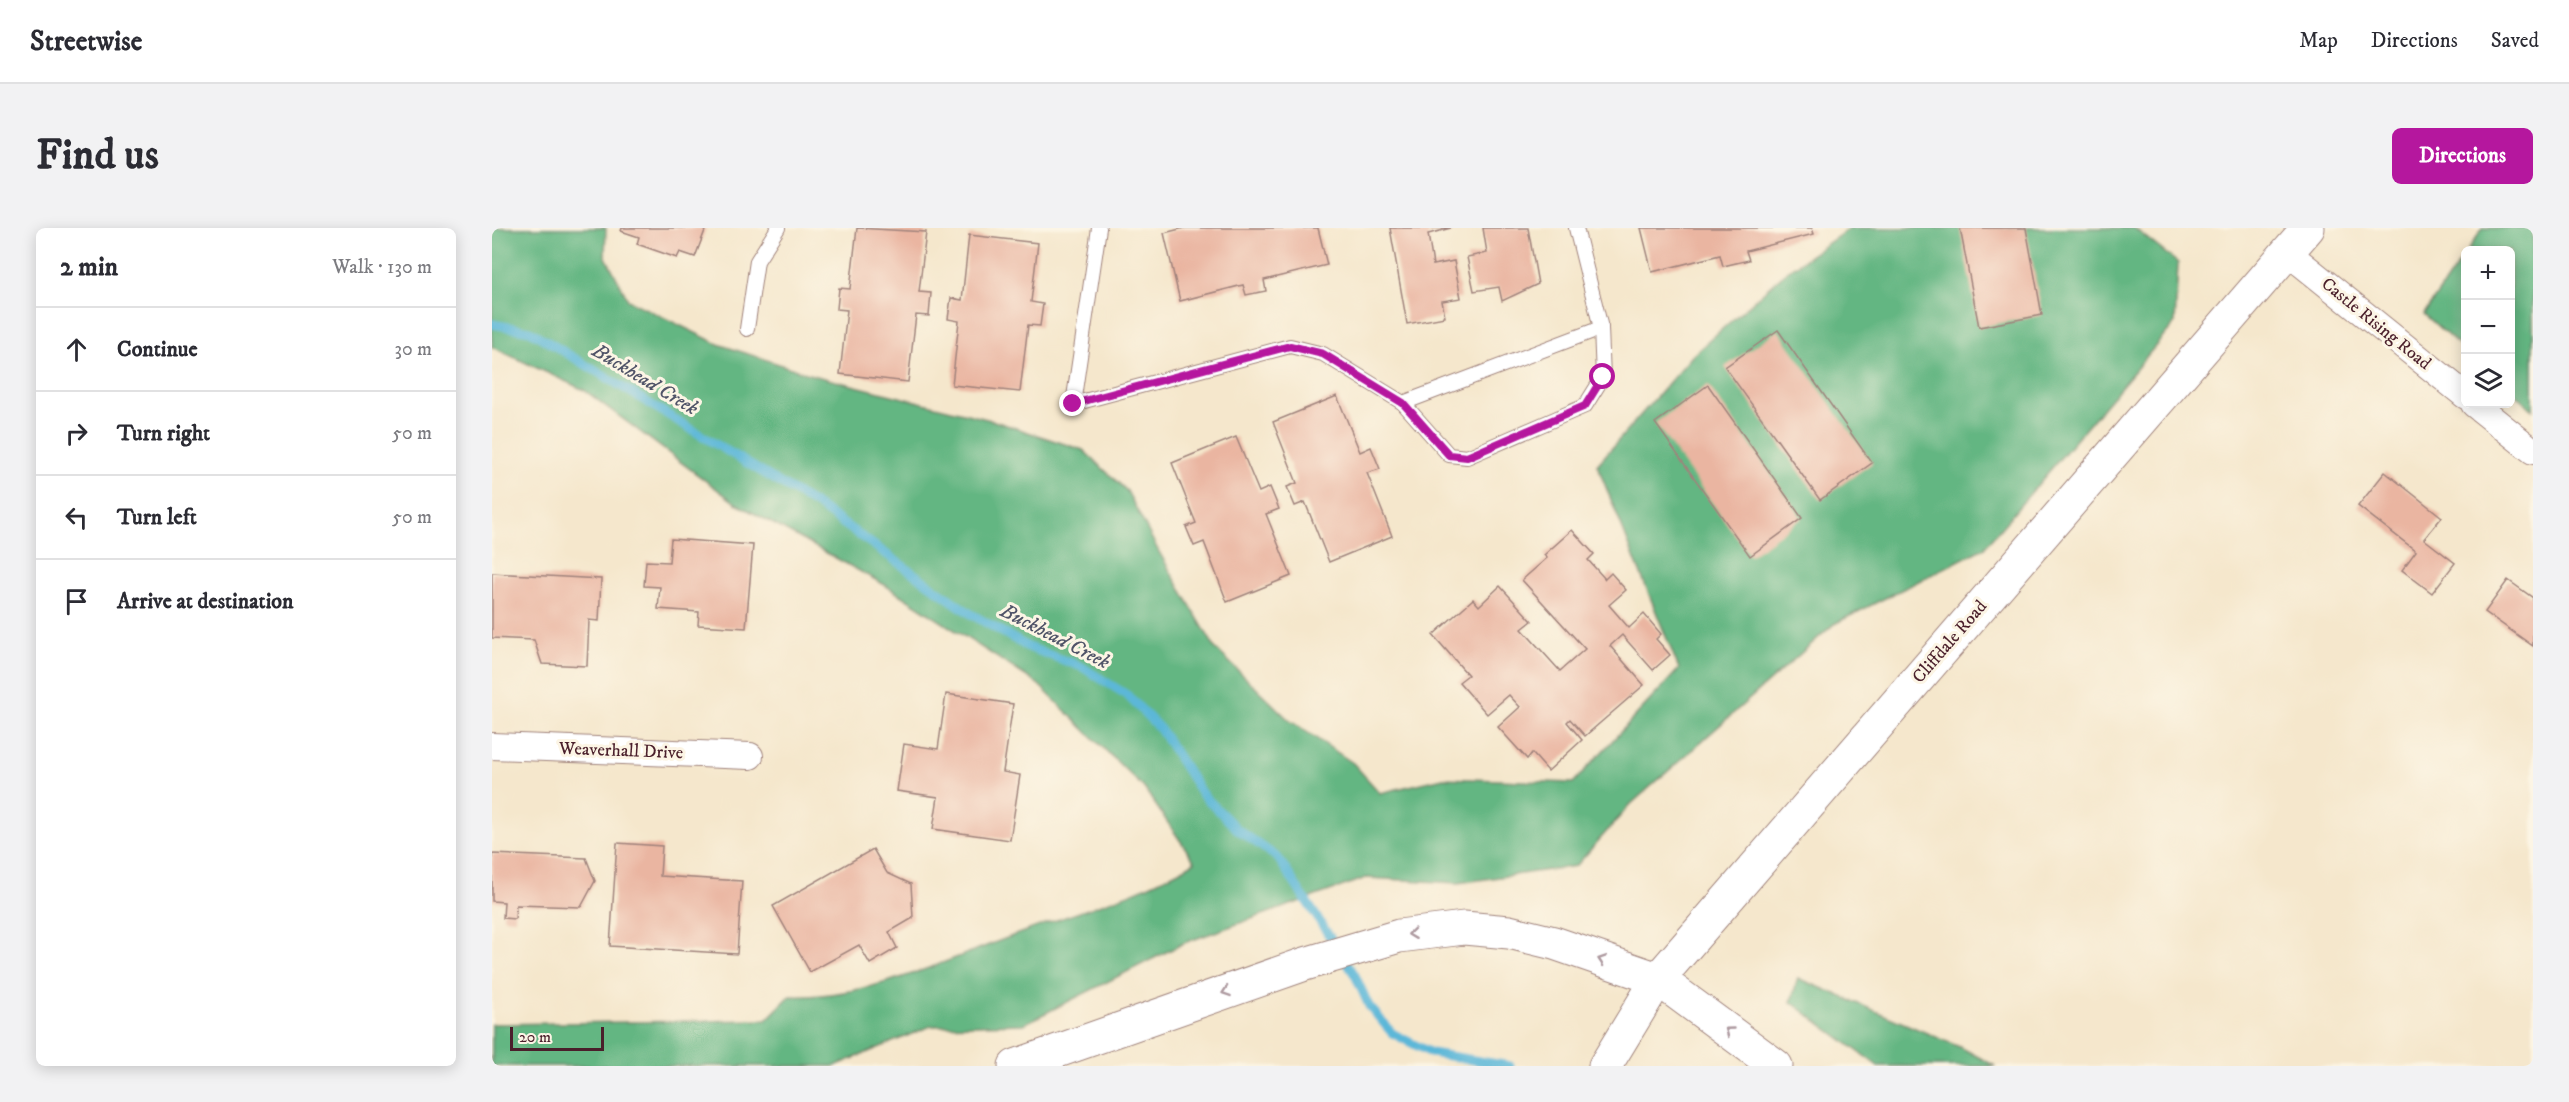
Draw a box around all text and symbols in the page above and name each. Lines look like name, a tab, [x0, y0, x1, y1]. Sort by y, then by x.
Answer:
text: Streetwise	[30, 24, 142, 59]
text: Map	[2299, 28, 2338, 54]
text: Directions	[2371, 28, 2458, 54]
text: Saved	[2491, 28, 2539, 54]
button: Directions	[2392, 128, 2533, 184]
text: Find us	[36, 130, 159, 182]
map controls	[2461, 246, 2515, 408]
button: +	[2461, 246, 2515, 300]
text: 2 min	[60, 251, 118, 284]
text: Walk · 130 m	[332, 255, 432, 280]
street label: Castle Rising Road	[2317, 273, 2435, 375]
button: −	[2461, 300, 2515, 354]
icon: ahead	[60, 333, 93, 366]
text: Continue	[117, 336, 198, 363]
text: 30 m	[394, 337, 432, 362]
water label: Buckhead Creek	[587, 338, 703, 422]
button: layers	[2461, 354, 2515, 408]
route start	[1589, 363, 1615, 389]
route end	[1059, 390, 1085, 416]
icon: right	[60, 417, 93, 450]
text: Turn right	[117, 420, 210, 447]
text: 50 m	[392, 421, 432, 446]
icon: left	[60, 501, 93, 534]
text: Turn left	[117, 504, 197, 531]
text: 50 m	[392, 505, 432, 530]
icon: arrive	[60, 585, 93, 618]
text: Arrive at destination	[117, 588, 294, 615]
street label: Cliffdale Road	[1908, 596, 1992, 688]
water label: Buckhead Creek	[995, 598, 1114, 675]
street label: Weaverhall Drive	[557, 738, 684, 764]
one-way arrow	[1408, 927, 1417, 940]
one-way arrow	[1597, 955, 1608, 968]
one-way arrow	[1221, 984, 1232, 997]
scale bar	[510, 1024, 604, 1052]
text: 20 m	[519, 1027, 551, 1047]
one-way arrow	[1725, 1028, 1736, 1039]

